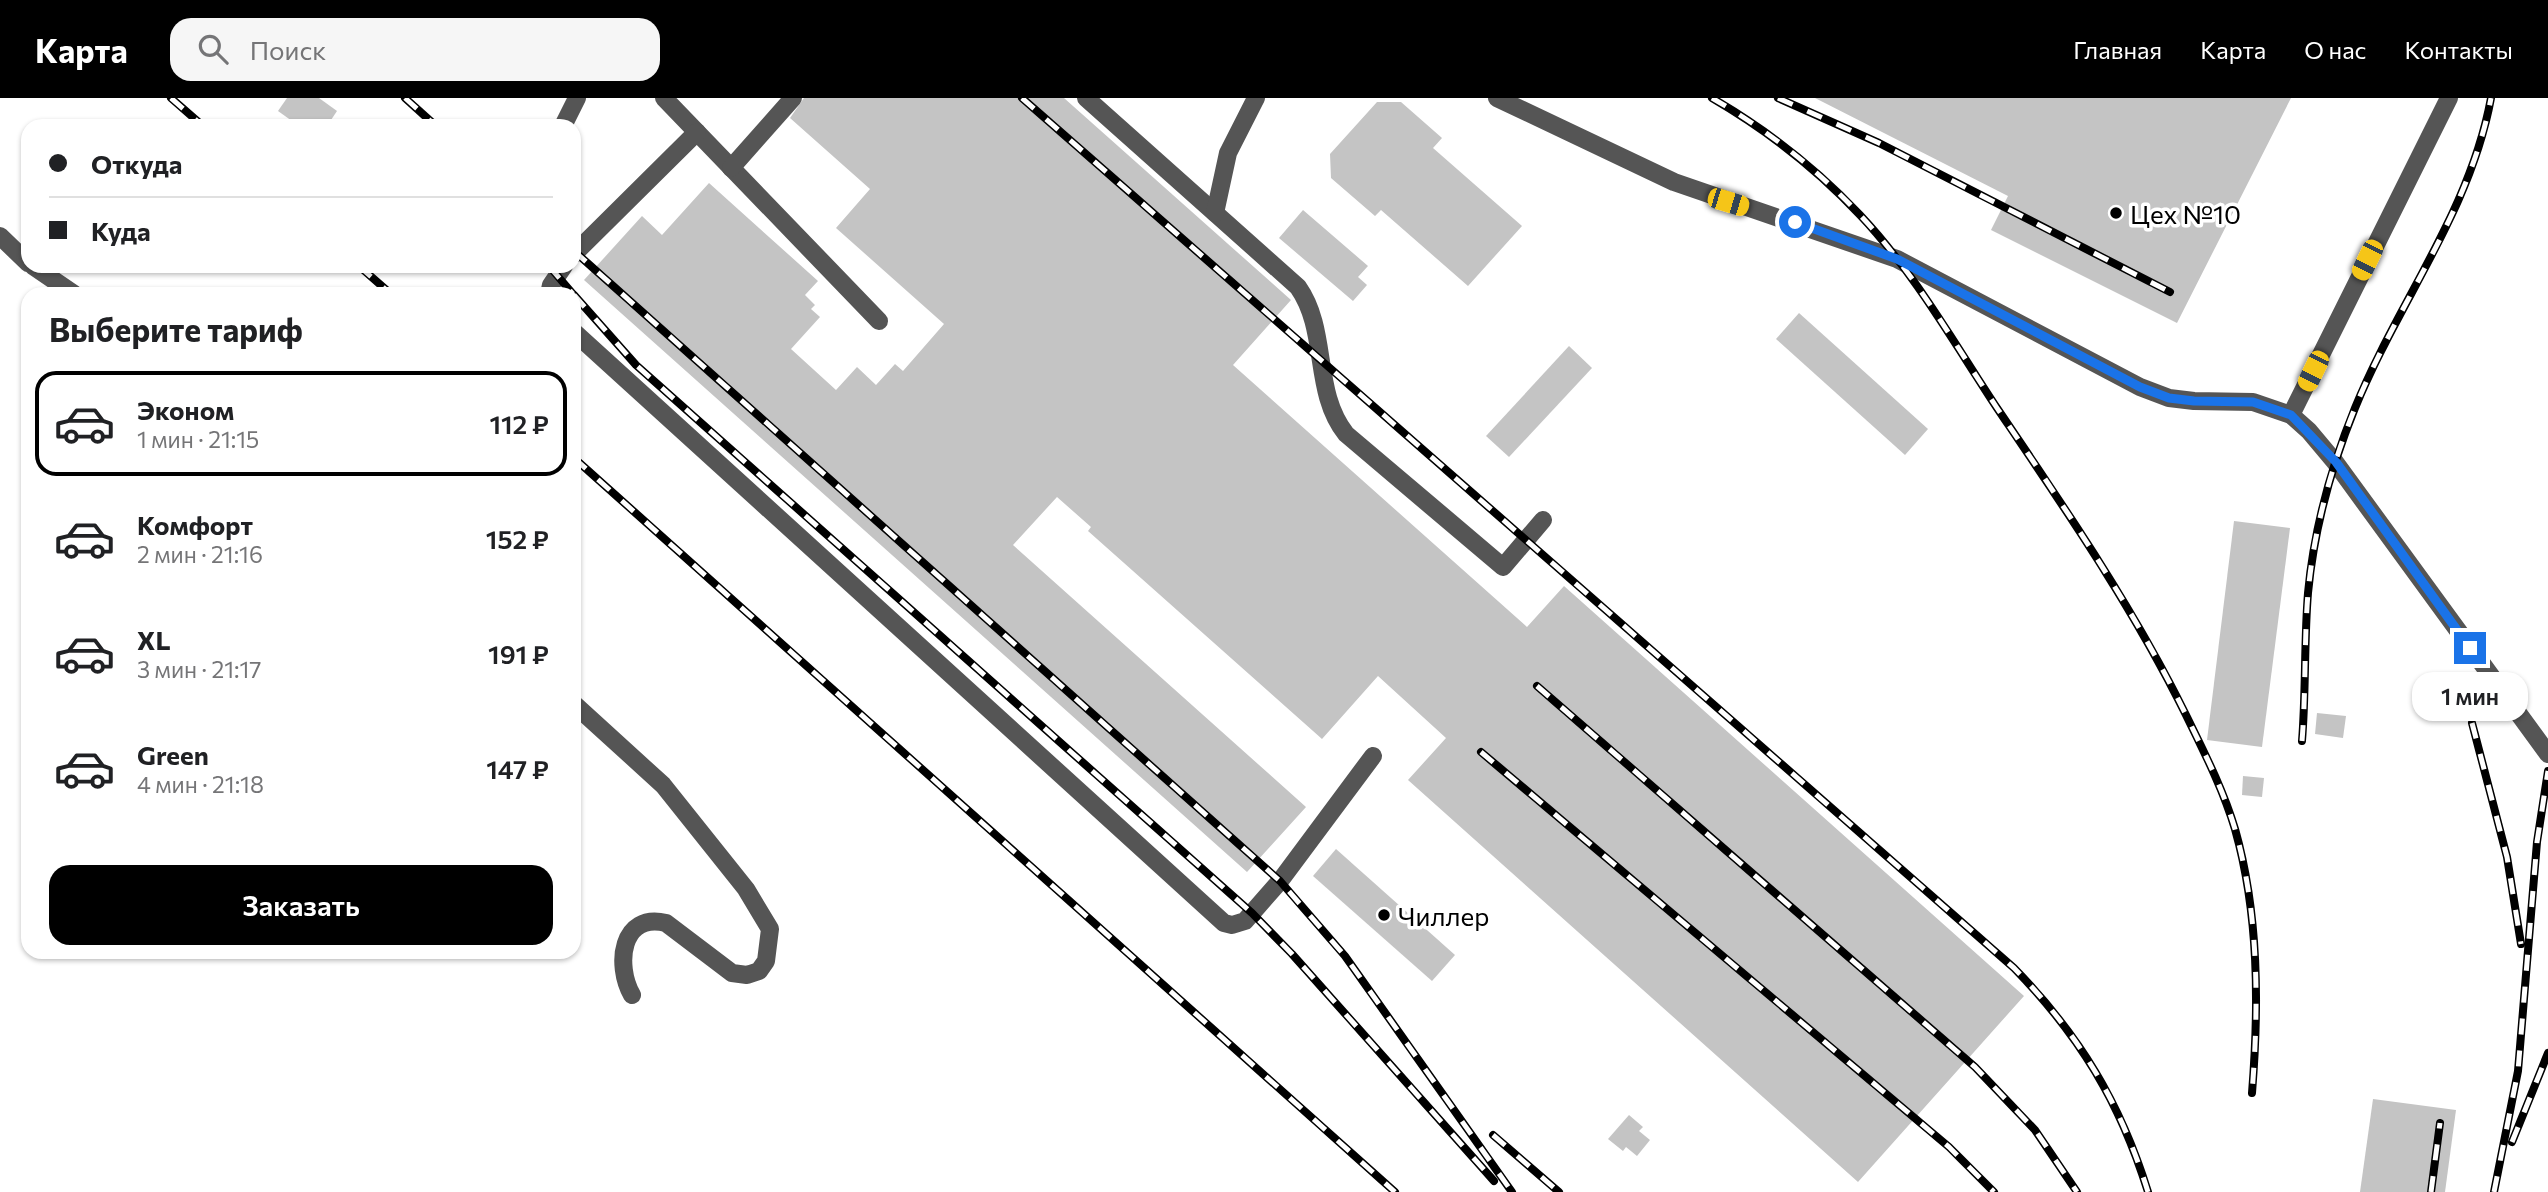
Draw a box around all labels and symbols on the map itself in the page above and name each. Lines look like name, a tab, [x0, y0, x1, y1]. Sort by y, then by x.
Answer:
car	[1705, 186, 1752, 218]
place label: Цех №10	[2130, 198, 2241, 229]
marker: Цех №10	[2108, 205, 2124, 221]
route start	[1779, 206, 1811, 238]
car	[2349, 237, 2386, 283]
car	[2295, 348, 2332, 394]
route end	[2454, 632, 2486, 664]
callout: 1 мин	[2412, 672, 2528, 722]
place label: Чиллер	[1398, 900, 1489, 931]
marker: Чиллер	[1376, 907, 1392, 923]

